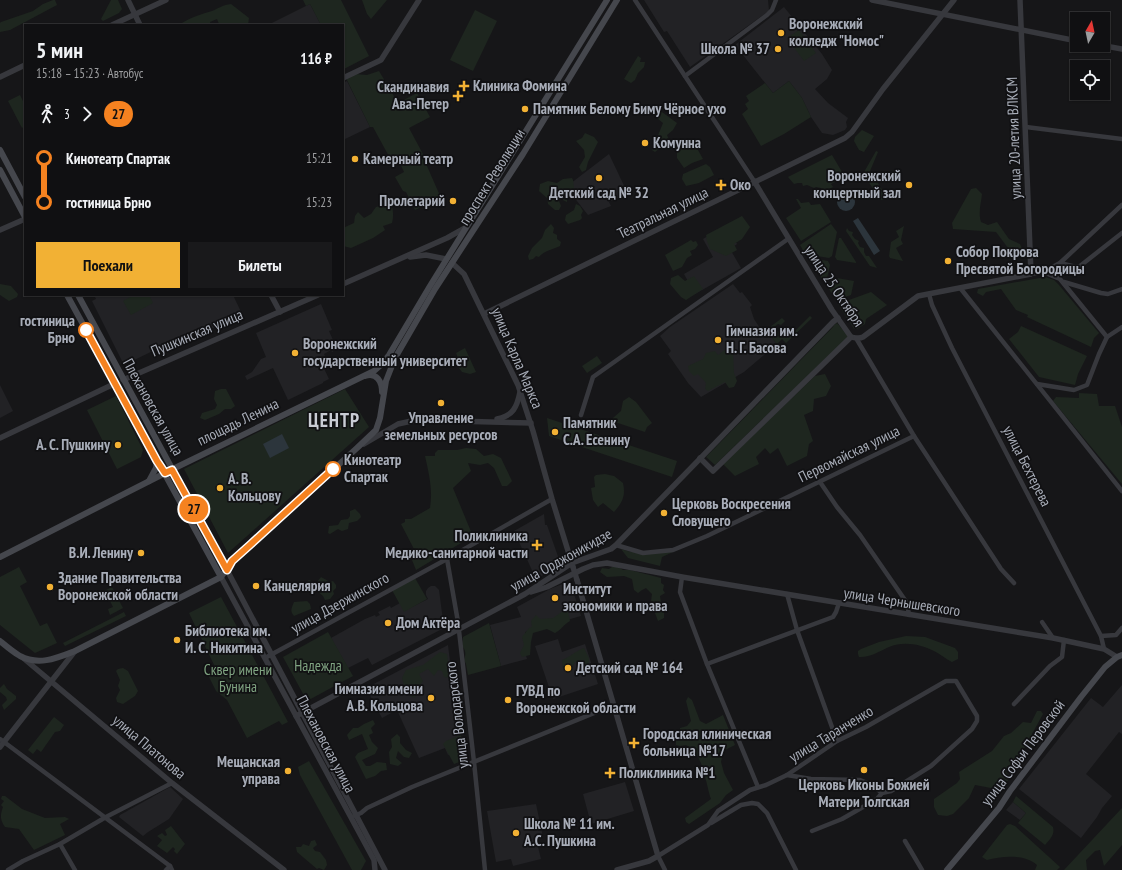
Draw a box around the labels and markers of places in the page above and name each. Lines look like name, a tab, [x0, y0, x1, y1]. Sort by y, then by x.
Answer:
place label: Воронежский колледж "Номос"	[789, 14, 884, 50]
marker: Воронежский колледж "Номос"	[776, 28, 786, 38]
place label: Школа № 37	[701, 39, 770, 58]
marker: Школа № 37	[773, 44, 783, 54]
place label: Клиника Фомина	[473, 76, 567, 95]
place label: Скандинавия Ава-Петер	[377, 77, 449, 113]
marker: Клиника Фомина	[458, 80, 470, 92]
marker: Скандинавия Ава-Петер	[452, 90, 464, 102]
place label: Памятник Белому Биму Чёрное ухо	[533, 99, 727, 118]
marker: Памятник Белому Биму Чёрное ухо	[520, 104, 530, 114]
place label: Комунна	[653, 133, 701, 152]
marker: Комунна	[640, 138, 650, 148]
place label: Камерный театр	[363, 149, 453, 168]
marker: Камерный театр	[350, 154, 360, 164]
place label: Воронежский концертный зал	[813, 166, 901, 202]
marker: Детский сад № 32	[594, 173, 604, 183]
place label: Око	[730, 175, 751, 194]
marker: Око	[715, 179, 727, 191]
marker: Воронежский концертный зал	[904, 180, 914, 190]
place label: Детский сад № 32	[549, 183, 649, 202]
place label: Пролетарий	[379, 191, 445, 210]
marker: Пролетарий	[448, 196, 458, 206]
place label: Собор Покрова Пресвятой Богородицы	[956, 242, 1085, 278]
marker: Собор Покрова Пресвятой Богородицы	[943, 256, 953, 266]
place label: гостиница Брно	[20, 311, 75, 347]
place label: Гимназия им. Н. Г. Басова	[726, 321, 798, 357]
marker: гостиница Брно	[78, 322, 94, 338]
place label: Воронежский государственный университет	[303, 334, 468, 370]
marker: Гимназия им. Н. Г. Басова	[713, 335, 723, 345]
marker: Воронежский государственный университет	[290, 348, 300, 358]
marker: Управление земельных ресурсов	[436, 398, 446, 408]
place label: Управление земельных ресурсов	[385, 408, 497, 444]
place label: Памятник С.А. Есенину	[563, 413, 631, 449]
marker: Памятник С.А. Есенину	[550, 427, 560, 437]
place label: А. С. Пушкину	[35, 435, 111, 454]
marker: А. С. Пушкину	[113, 440, 123, 450]
place label: Кинотеатр Спартак	[344, 450, 402, 486]
marker: Кинотеатр Спартак	[325, 461, 341, 477]
place label: А. В. Кольцову	[227, 469, 282, 505]
marker: А. В. Кольцову	[215, 483, 225, 493]
place label: Церковь Воскресения Словущего	[672, 494, 791, 530]
marker: Церковь Воскресения Словущего	[659, 508, 669, 518]
place label: Поликлиника Медико-санитарной части	[385, 526, 528, 562]
marker: Поликлиника Медико-санитарной части	[531, 539, 543, 551]
place label: В.И. Ленину	[69, 543, 134, 562]
marker: В.И. Ленину	[136, 548, 146, 558]
place label: Здание Правительства Воронежской области	[58, 568, 182, 604]
place label: Канцелярия	[264, 576, 331, 595]
place label: Институт экономики и права	[563, 579, 667, 615]
marker: Канцелярия	[251, 581, 261, 591]
marker: Здание Правительства Воронежской области	[45, 582, 55, 592]
marker: Институт экономики и права	[550, 593, 560, 603]
place label: Дом Актёра	[396, 613, 460, 632]
marker: Дом Актёра	[383, 618, 393, 628]
place label: Библиотека им. И. С. Никитина	[185, 621, 271, 657]
marker: Библиотека им. И. С. Никитина	[172, 635, 182, 645]
place label: Детский сад № 164	[576, 658, 683, 677]
marker: Детский сад № 164	[563, 663, 573, 673]
place label: Гимназия имени А.В. Кольцова	[334, 679, 423, 715]
place label: ГУВД по Воронежской области	[516, 681, 636, 717]
marker: Гимназия имени А.В. Кольцова	[426, 693, 436, 703]
marker: ГУВД по Воронежской области	[503, 695, 513, 705]
place label: Городская клиническая больница №17	[643, 724, 771, 760]
marker: Городская клиническая больница №17	[628, 737, 640, 749]
place label: Мещанская управа	[217, 752, 280, 788]
place label: Поликлиника №1	[619, 763, 716, 782]
marker: Церковь Иконы Божией Матери Толгская	[859, 765, 869, 775]
marker: Мещанская управа	[283, 766, 293, 776]
marker: Поликлиника №1	[604, 767, 616, 779]
place label: Церковь Иконы Божией Матери Толгская	[798, 775, 930, 811]
place label: Школа № 11 им. А.С. Пушкина	[523, 814, 615, 850]
marker: Школа № 11 им. А.С. Пушкина	[511, 828, 521, 838]

